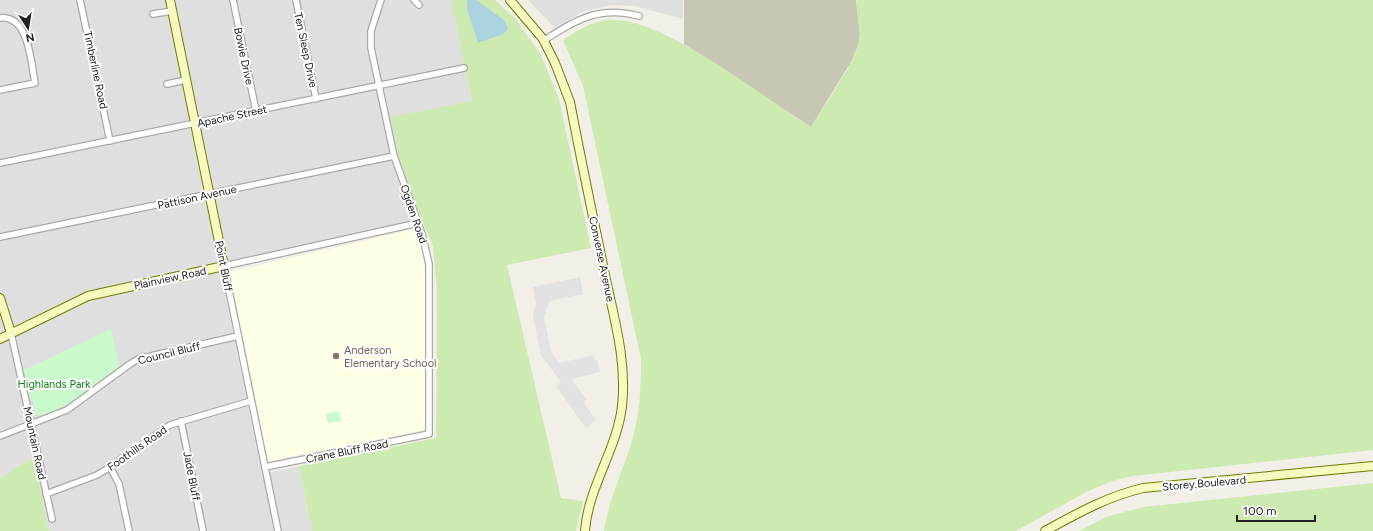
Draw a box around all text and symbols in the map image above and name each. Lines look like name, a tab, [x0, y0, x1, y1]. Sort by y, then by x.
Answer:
north arrow	[8, 8, 48, 48]
street label: Ten Sleep Drive	[291, 12, 320, 89]
street label: Bowie Drive	[231, 26, 256, 86]
text: N	[24, 30, 35, 45]
street label: Timberline Road	[81, 30, 110, 110]
street label: Apache Street	[196, 103, 268, 130]
street label: Pattison Avenue	[156, 183, 238, 212]
street label: Ogden Road	[397, 183, 430, 245]
street label: Converse Avenue	[586, 215, 617, 303]
street label: Point Bluff	[212, 240, 235, 294]
street label: Plainview Road	[133, 264, 208, 293]
street label: Council Bluff	[137, 339, 202, 367]
place label: Anderson Elementary School	[344, 344, 436, 370]
marker: Anderson Elementary School	[331, 351, 341, 361]
park label: Highlands Park	[18, 378, 91, 391]
street label: Mountain Road	[20, 405, 49, 481]
street label: Foothills Road	[105, 423, 169, 474]
street label: Crane Bluff Road	[305, 437, 389, 466]
street label: Jade Bluff	[180, 450, 203, 503]
street label: Storey Boulevard	[1162, 473, 1247, 494]
scale bar	[1237, 497, 1315, 523]
text: 100 m	[1243, 504, 1277, 518]

